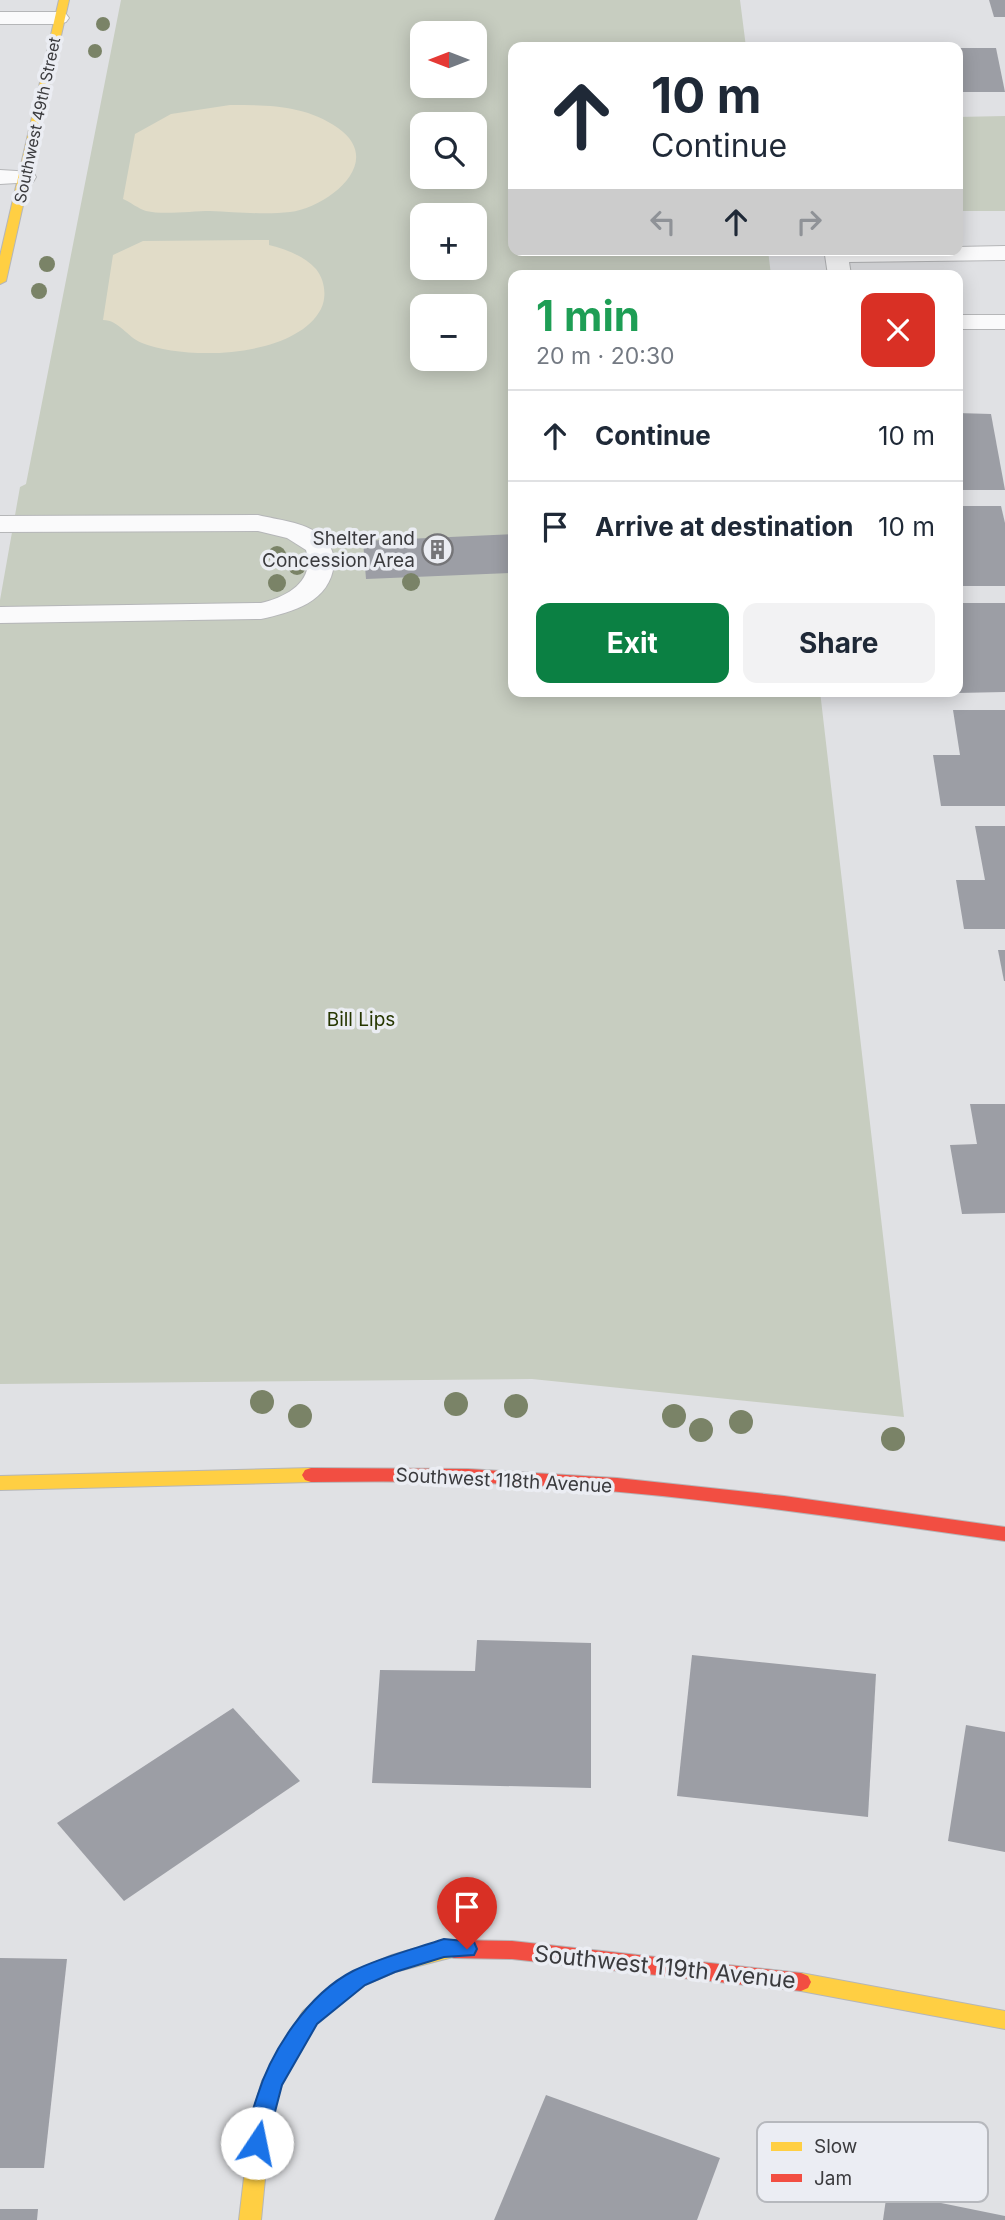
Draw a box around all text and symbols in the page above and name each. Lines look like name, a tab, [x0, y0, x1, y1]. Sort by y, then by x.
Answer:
north arrow	[410, 21, 486, 98]
map controls	[410, 21, 487, 371]
street label: Southwest 49th Street	[10, 35, 64, 205]
text: 10 m	[651, 66, 762, 125]
icon: ahead	[536, 70, 627, 161]
button: search	[410, 112, 487, 189]
text: Continue	[651, 126, 787, 165]
button: +	[410, 203, 487, 280]
icon: left	[644, 203, 682, 241]
icon: ahead	[717, 203, 755, 241]
icon: right	[790, 203, 828, 241]
text: 1 min	[536, 290, 640, 341]
button: close	[861, 293, 935, 367]
button: −	[410, 294, 487, 371]
text: 20 m · 20:30	[536, 342, 675, 370]
icon: ahead	[536, 417, 574, 455]
text: Continue	[595, 420, 711, 451]
text: 10 m	[878, 420, 935, 451]
icon: arrive	[536, 508, 574, 546]
text: Arrive at destination	[595, 511, 854, 542]
text: 10 m	[878, 511, 935, 542]
place label: Shelter and Concession Area	[262, 527, 415, 572]
building icon: Shelter and Concession Area	[421, 532, 455, 566]
button: Exit	[536, 603, 729, 683]
button: Share	[743, 603, 935, 683]
park label: Bill Lips	[327, 1008, 395, 1031]
street label: Southwest 118th Avenue	[395, 1463, 613, 1498]
pin	[437, 1877, 497, 1949]
icon: arrive	[448, 1888, 486, 1926]
street label: Southwest 119th Avenue	[533, 1939, 797, 1995]
position arrow	[220, 2106, 294, 2180]
legend	[757, 2122, 988, 2202]
text: Slow	[814, 2135, 857, 2158]
text: Jam	[814, 2167, 852, 2190]

